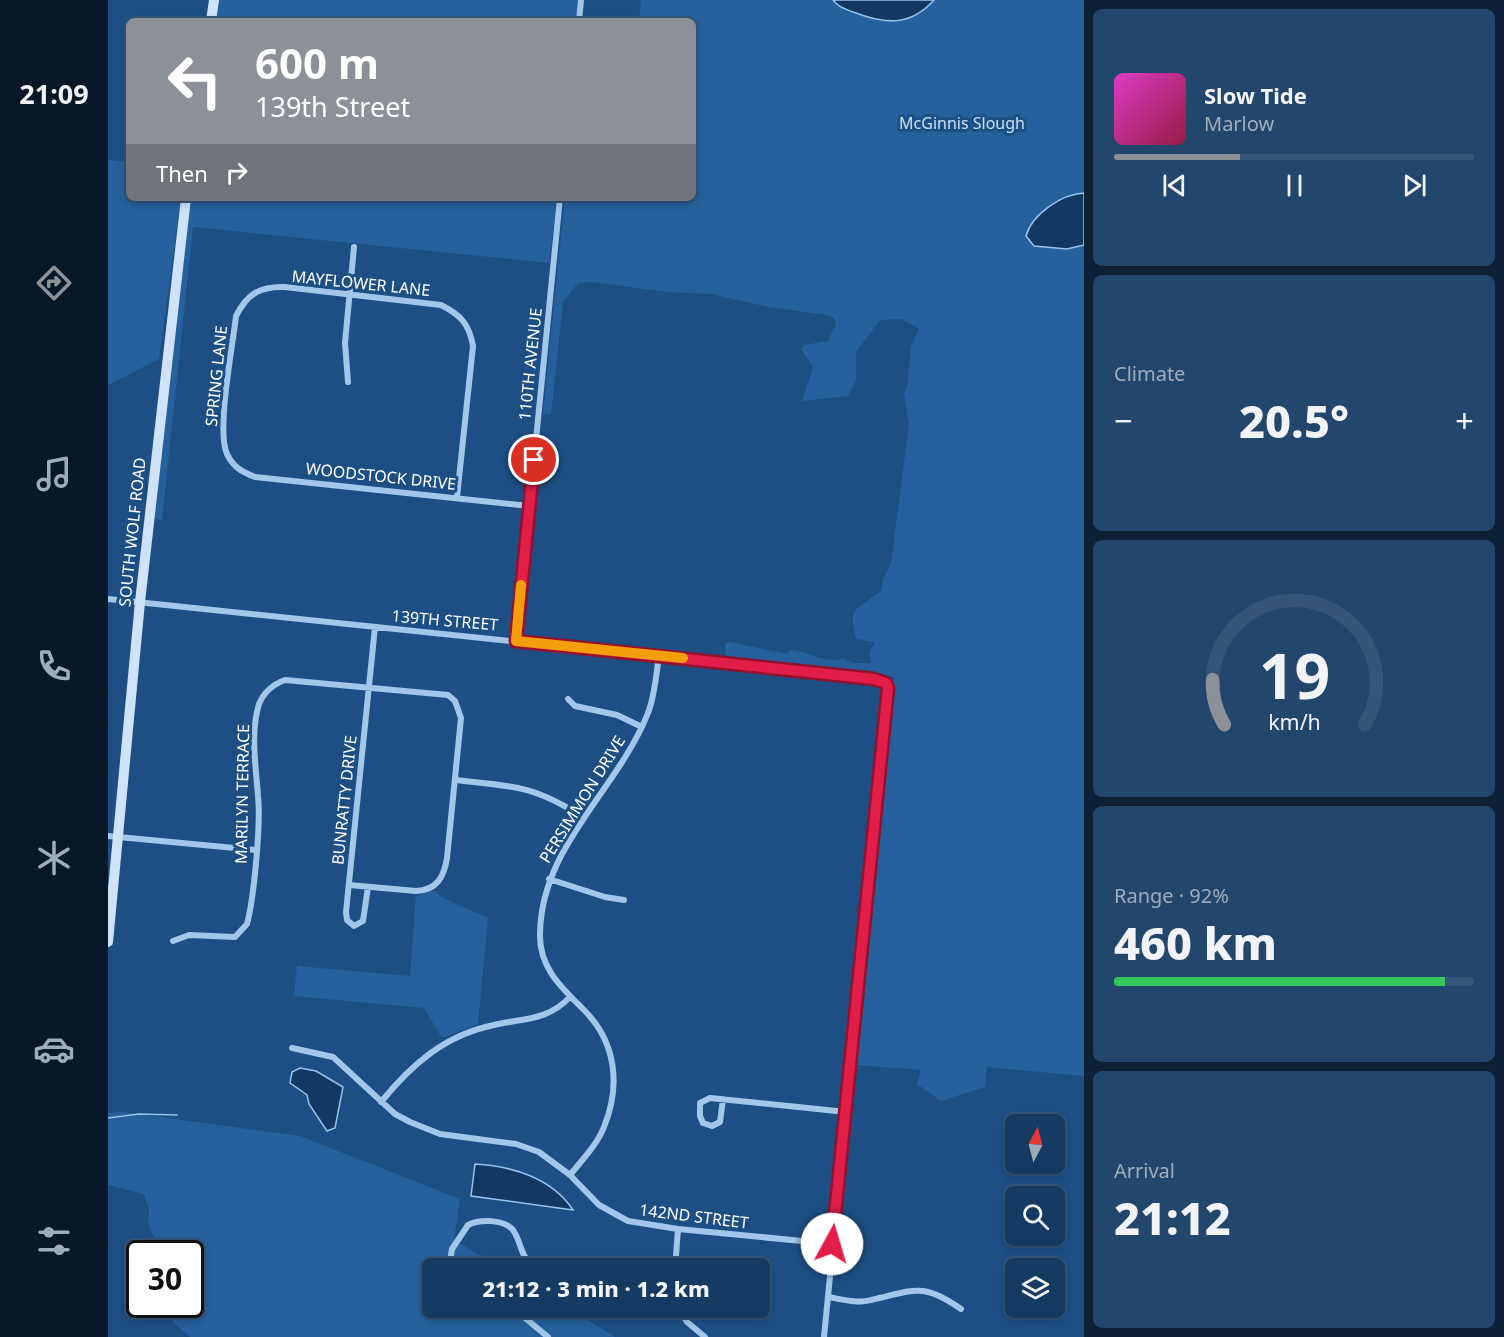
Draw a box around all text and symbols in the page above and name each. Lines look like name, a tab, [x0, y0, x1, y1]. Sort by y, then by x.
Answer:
text: 600 m	[255, 34, 379, 91]
icon: left	[156, 42, 234, 120]
text: 21:09	[19, 75, 89, 112]
text: Slow Tide	[1204, 80, 1307, 110]
text: 139th Street	[255, 88, 410, 125]
text: Marlow	[1204, 110, 1274, 137]
park label: McGinnis Slough	[899, 112, 1025, 134]
icon: right	[220, 156, 253, 189]
text: Then	[156, 158, 208, 188]
icon: previous	[1158, 169, 1191, 202]
icon: pause	[1278, 169, 1311, 202]
icon: next	[1398, 169, 1431, 202]
icon: directions	[33, 262, 75, 304]
street label: MAYFLOWER LANE	[291, 265, 431, 301]
street label: 110TH AVENUE	[513, 307, 547, 421]
street label: SPRING LANE	[200, 324, 232, 428]
text: Climate	[1114, 360, 1185, 387]
text: 20.5°	[1239, 390, 1349, 451]
text: −	[1114, 398, 1133, 443]
text: +	[1455, 398, 1474, 443]
pin	[508, 434, 559, 485]
icon: arrive	[517, 443, 550, 476]
icon: music	[33, 453, 75, 495]
street label: SOUTH WOLF ROAD	[113, 456, 151, 608]
street label: WOODSTOCK DRIVE	[305, 457, 457, 495]
street label: 139TH STREET	[391, 604, 499, 636]
text: 19	[1258, 633, 1330, 718]
icon: phone	[33, 645, 75, 687]
text: km/h	[1268, 708, 1320, 737]
street label: MARILYN TERRACE	[230, 724, 254, 864]
street label: PERSIMMON DRIVE	[534, 731, 630, 867]
street label: BUNRATTY DRIVE	[326, 734, 362, 866]
icon: climate	[33, 837, 75, 879]
text: Range · 92%	[1114, 882, 1229, 909]
text: 460 km	[1114, 912, 1277, 973]
icon: car	[33, 1028, 75, 1070]
north arrow	[1005, 1114, 1065, 1174]
map controls	[1005, 1114, 1065, 1318]
text: Arrival	[1114, 1157, 1175, 1184]
button: search	[1005, 1186, 1065, 1246]
text: 21:12	[1114, 1187, 1231, 1248]
street label: 142ND STREET	[638, 1198, 750, 1234]
position arrow	[800, 1212, 864, 1276]
icon: filters	[33, 1220, 75, 1262]
speed limit sign: 30	[126, 1240, 204, 1318]
button: layers	[1005, 1258, 1065, 1318]
text: 21:12 · 3 min · 1.2 km	[482, 1273, 710, 1303]

